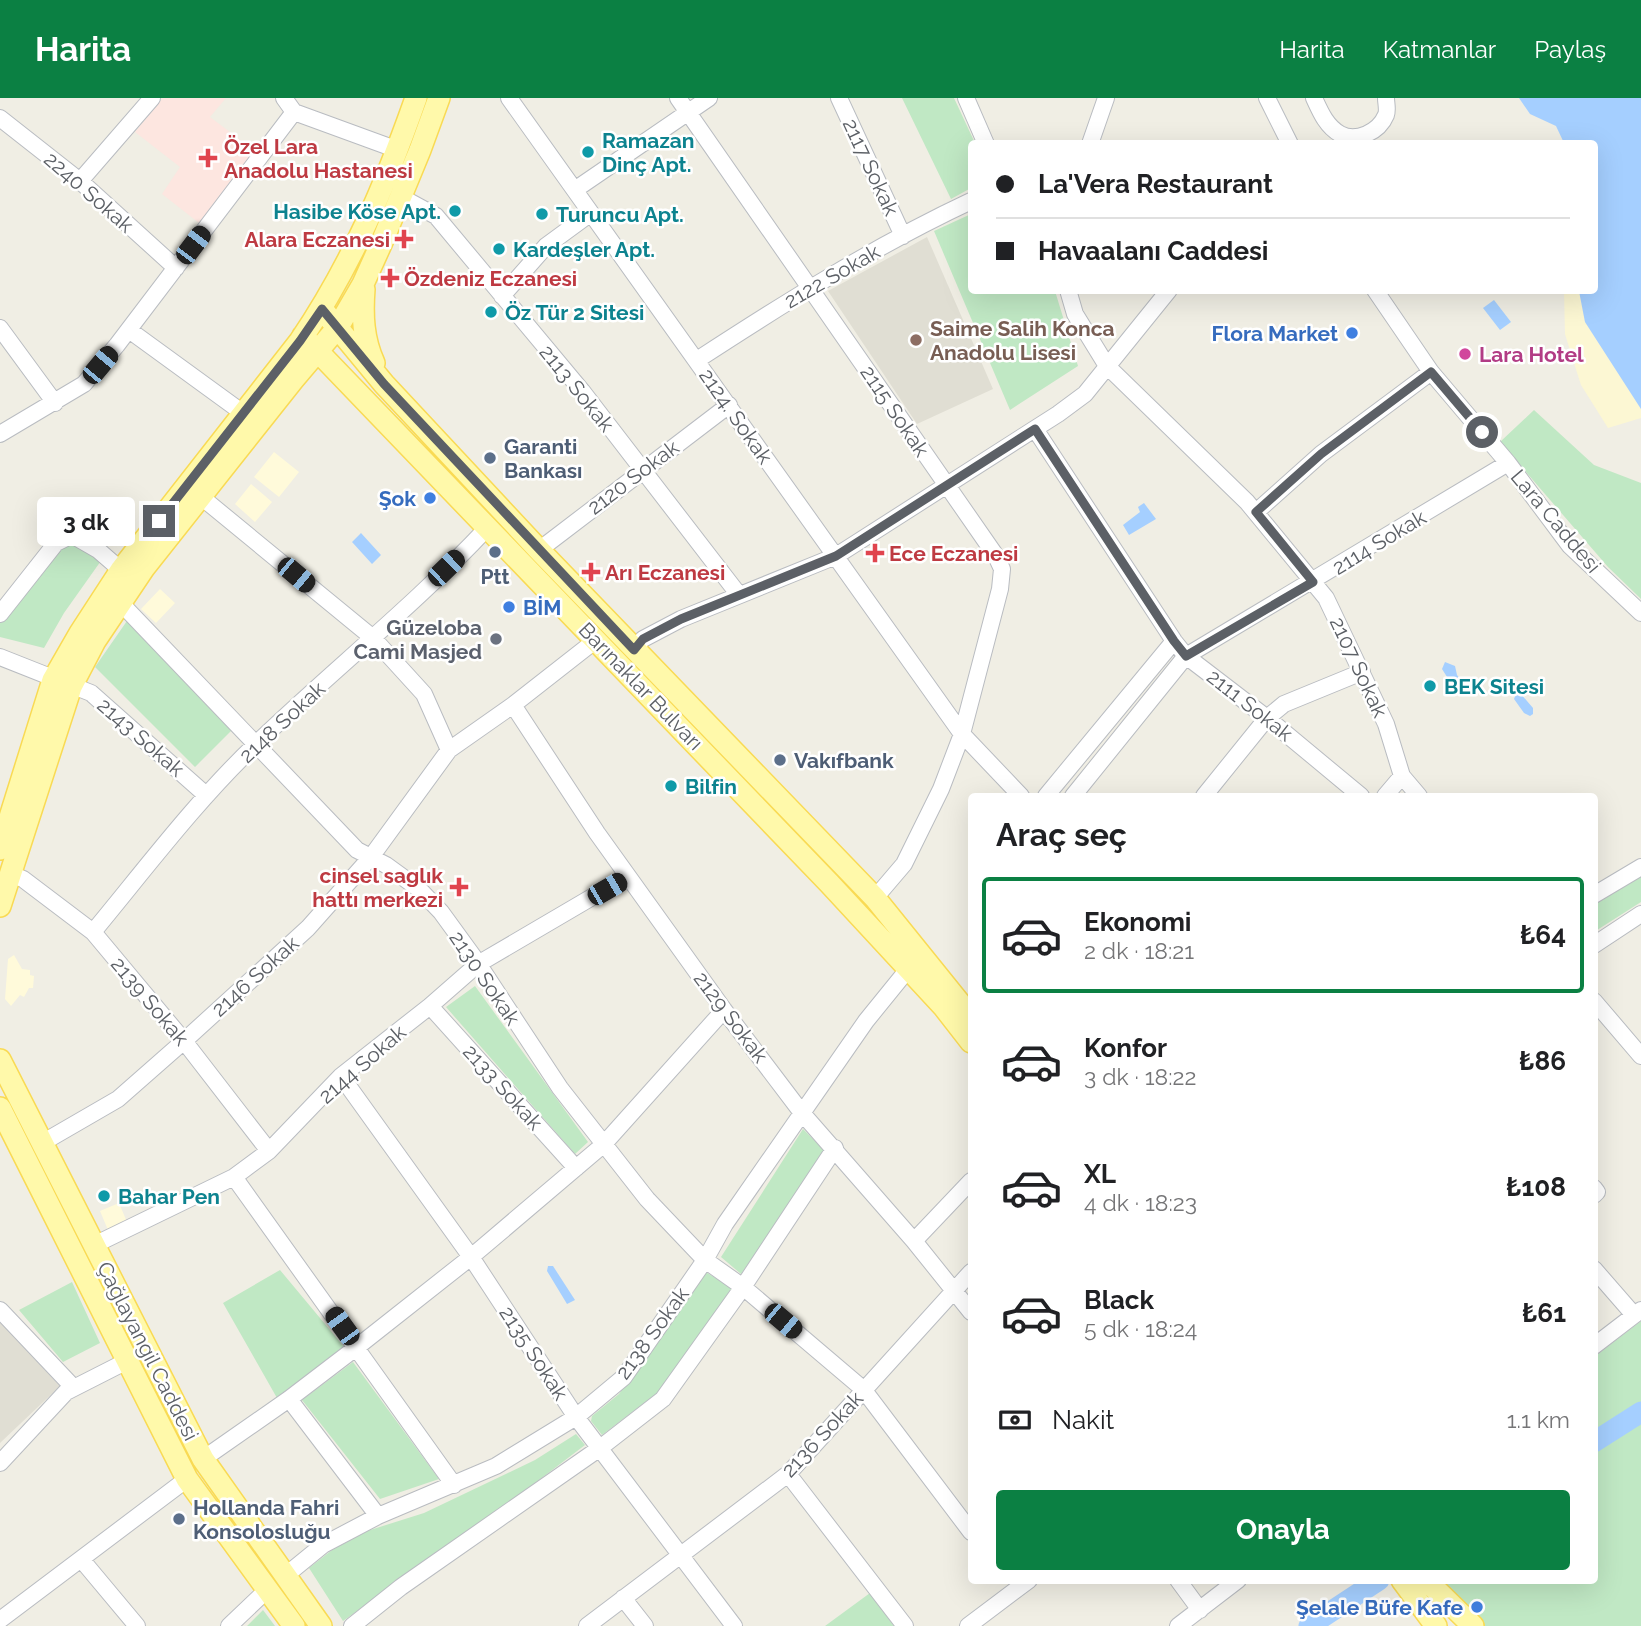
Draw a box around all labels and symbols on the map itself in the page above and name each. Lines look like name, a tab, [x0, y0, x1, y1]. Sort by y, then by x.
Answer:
street label: 2117 Sokak	[838, 114, 904, 220]
place label: Ramazan Dinç Apt.	[602, 128, 695, 177]
place label: Özel Lara Anadolu Hastanesi	[224, 134, 413, 183]
marker: Ramazan Dinç Apt.	[580, 144, 596, 160]
street label: 2240 Sokak	[39, 146, 139, 238]
marker: Özel Lara Anadolu Hastanesi	[198, 148, 218, 168]
place label: Hasibe Köse Apt.	[273, 199, 441, 224]
place label: Turuncu Apt.	[556, 202, 684, 227]
marker: Hasibe Köse Apt.	[447, 203, 463, 219]
marker: Turuncu Apt.	[534, 206, 550, 222]
car	[172, 222, 215, 268]
place label: Alara Eczanesi	[244, 227, 390, 252]
marker: Alara Eczanesi	[396, 231, 412, 247]
place label: Kardeşler Apt.	[513, 237, 655, 262]
street label: 2122 Sokak	[780, 239, 884, 313]
marker: Kardeşler Apt.	[491, 241, 507, 257]
place label: Özdeniz Eczanesi	[404, 266, 577, 291]
marker: Özdeniz Eczanesi	[382, 270, 398, 286]
place label: Öz Tür 2 Sitesi	[505, 300, 644, 325]
marker: Öz Tür 2 Sitesi	[483, 304, 499, 320]
place label: Saime Salih Konca Anadolu Lisesi	[930, 316, 1115, 365]
place label: Flora Market	[1211, 321, 1338, 346]
marker: Flora Market	[1344, 325, 1360, 341]
marker: Saime Salih Konca Anadolu Lisesi	[908, 332, 924, 348]
street label: 2113 Sokak	[534, 340, 620, 436]
car	[79, 342, 122, 388]
place label: Lara Hotel	[1479, 342, 1584, 367]
marker: Lara Hotel	[1457, 346, 1473, 362]
street label: 2115 Sokak	[855, 361, 935, 461]
street label: 2124. Sokak	[694, 364, 778, 468]
route start	[1466, 416, 1498, 448]
place label: Garanti Bankası	[504, 434, 582, 483]
street label: 2120 Sokak	[582, 435, 684, 519]
marker: Garanti Bankası	[482, 450, 498, 466]
street label: Lara Caddesi	[1506, 464, 1606, 578]
place label: Şok	[379, 486, 416, 511]
marker: Şok	[422, 490, 438, 506]
callout: 3 dk	[37, 496, 134, 546]
street label: 2114 Sokak	[1328, 504, 1430, 580]
route end	[143, 505, 175, 537]
place label: Ece Eczanesi	[889, 541, 1018, 566]
marker: Ptt	[487, 544, 503, 560]
marker: Ece Eczanesi	[867, 545, 883, 561]
car	[424, 546, 469, 590]
car	[274, 553, 319, 597]
place label: Arı Eczanesi	[605, 560, 725, 585]
place label: Ptt	[480, 564, 510, 589]
marker: Arı Eczanesi	[583, 564, 599, 580]
place label: BİM	[523, 595, 561, 620]
marker: BİM	[501, 599, 517, 615]
street label: 2107 Sokak	[1325, 613, 1393, 721]
place label: Güzeloba Cami Masjed	[354, 615, 482, 664]
street label: Barınaklar Bulvarı	[574, 617, 708, 755]
marker: Güzeloba Cami Masjed	[488, 631, 504, 647]
street label: 2111 Sokak	[1202, 664, 1298, 746]
place label: BEK Sitesi	[1444, 674, 1544, 699]
street label: 2148 Sokak	[234, 676, 330, 768]
marker: BEK Sitesi	[1422, 678, 1438, 694]
street label: 2143 Sokak	[92, 693, 190, 781]
place label: Vakıfbank	[794, 748, 894, 773]
marker: Vakıfbank	[772, 752, 788, 768]
place label: Bilfin	[685, 774, 737, 799]
marker: Bilfin	[663, 778, 679, 794]
place label: cinsel saglık hattı merkezi	[312, 863, 443, 912]
car	[584, 869, 631, 909]
marker: cinsel saglık hattı merkezi	[449, 877, 469, 897]
street label: 2130 Sokak	[444, 926, 526, 1030]
street label: 2146 Sokak	[206, 930, 304, 1022]
street label: 2139 Sokak	[106, 952, 194, 1050]
street label: 2129 Sokak	[689, 967, 773, 1067]
street label: 2144 Sokak	[313, 1019, 411, 1109]
street label: 2133 Sokak	[458, 1039, 548, 1135]
place label: Bahar Pen	[118, 1184, 220, 1209]
marker: Bahar Pen	[96, 1188, 112, 1204]
street label: Çağlayangil Caddesi	[92, 1257, 204, 1445]
street label: 2138 Sokak	[610, 1282, 694, 1384]
car	[761, 1299, 806, 1343]
street label: 2135 Sokak	[494, 1301, 574, 1405]
car	[322, 1303, 363, 1349]
street label: 2136 Sokak	[776, 1386, 868, 1482]
place label: Hollanda Fahri Konsolosluğu	[193, 1495, 339, 1544]
marker: Hollanda Fahri Konsolosluğu	[171, 1511, 187, 1527]
place label: Şelale Büfe Kafe	[1296, 1595, 1463, 1620]
marker: Şelale Büfe Kafe	[1469, 1599, 1485, 1615]

